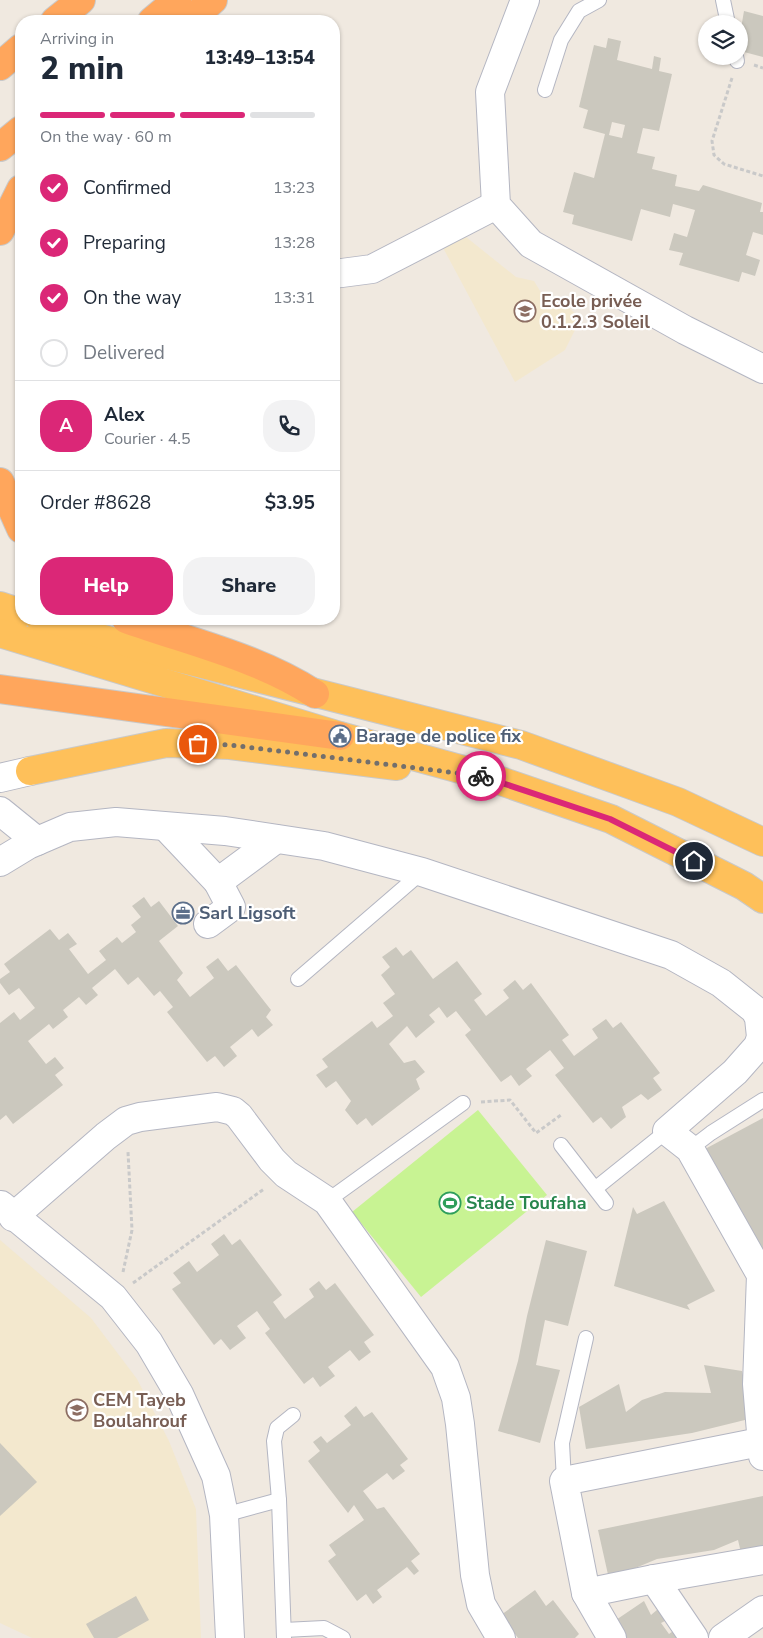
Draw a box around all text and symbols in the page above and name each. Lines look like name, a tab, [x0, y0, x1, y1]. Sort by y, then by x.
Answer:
map controls	[698, 15, 748, 65]
button: layers	[698, 15, 748, 65]
text: Arriving in	[40, 28, 114, 50]
text: 13:49–13:54	[204, 45, 315, 71]
text: 2 min	[40, 47, 124, 90]
text: On the way · 60 m	[40, 126, 172, 148]
icon: check	[40, 174, 68, 202]
text: Confirmed	[83, 175, 171, 201]
text: 13:23	[273, 177, 315, 199]
icon: check	[40, 229, 68, 257]
text: Preparing	[83, 230, 166, 256]
text: 13:28	[273, 232, 315, 254]
icon: check	[40, 284, 68, 312]
text: On the way	[83, 285, 181, 311]
text: 13:31	[273, 287, 315, 309]
place label: Ecole privée 0.1.2.3 Soleil	[541, 289, 650, 334]
school or university icon: Ecole privée 0.1.2.3 Soleil	[513, 299, 537, 323]
text: Delivered	[83, 340, 165, 366]
button: phone	[263, 400, 315, 452]
text: Alex	[104, 402, 145, 428]
text: A	[59, 413, 73, 439]
text: Courier · 4.5	[104, 428, 190, 450]
text: Order #8628	[40, 490, 151, 516]
text: $3.95	[265, 490, 315, 516]
button: Help	[40, 557, 173, 615]
button: Share	[183, 557, 315, 615]
pin	[177, 723, 219, 765]
public building icon: Barage de police fix	[328, 724, 352, 748]
place label: Barage de police fix	[356, 724, 521, 748]
icon: bag	[184, 730, 212, 758]
courier	[456, 751, 506, 801]
icon: bike	[467, 762, 495, 790]
pin	[673, 840, 715, 882]
icon: home	[680, 847, 708, 875]
office icon: Sarl Ligsoft	[171, 901, 195, 925]
place label: Sarl Ligsoft	[199, 901, 296, 925]
sports icon: Stade Toufaha	[438, 1191, 462, 1215]
place label: Stade Toufaha	[466, 1191, 587, 1215]
place label: CEM Tayeb Boulahrouf	[93, 1388, 187, 1433]
school or university icon: CEM Tayeb Boulahrouf	[65, 1398, 89, 1422]

